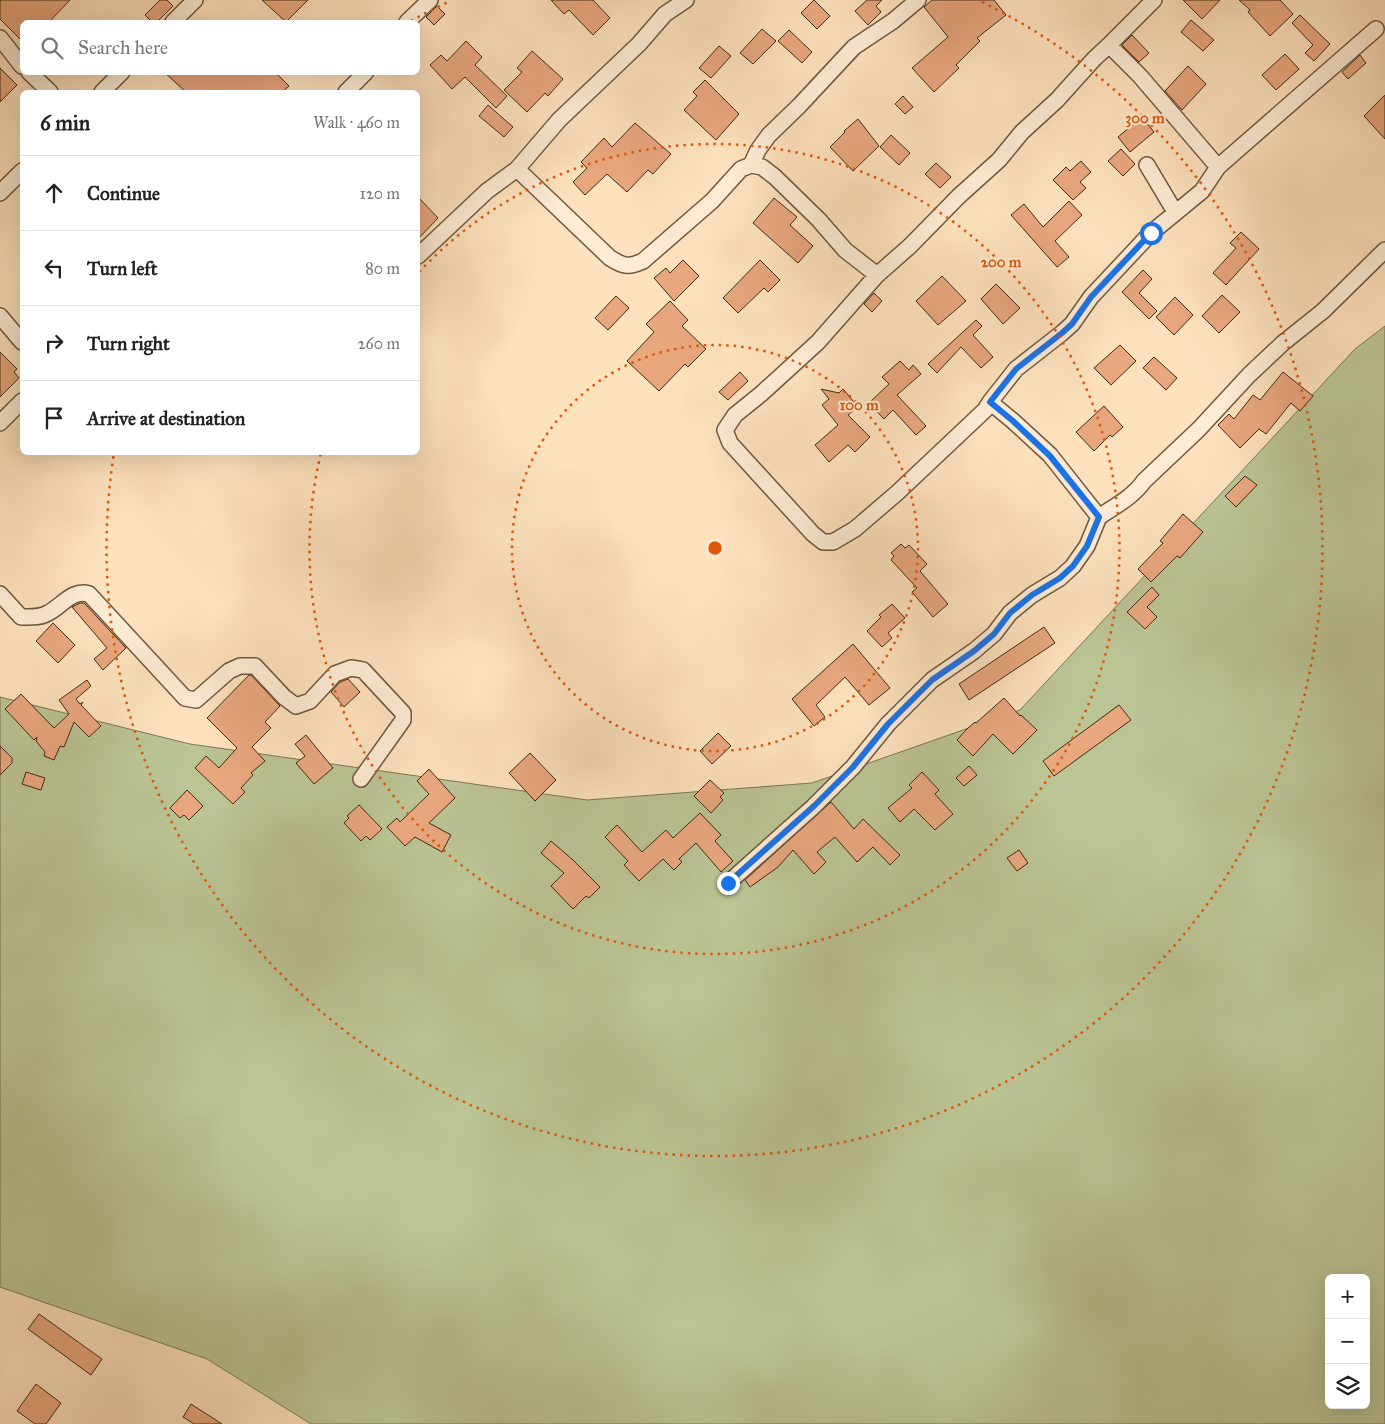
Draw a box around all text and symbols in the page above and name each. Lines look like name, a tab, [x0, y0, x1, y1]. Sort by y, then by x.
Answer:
search box	[20, 20, 420, 75]
icon: search	[38, 34, 66, 62]
text: Search here	[78, 36, 168, 59]
text: 300 m	[1125, 109, 1165, 128]
text: 6 min	[40, 110, 90, 136]
text: Walk · 460 m	[313, 113, 400, 132]
icon: ahead	[40, 179, 68, 207]
text: Continue	[87, 182, 160, 205]
text: 120 m	[360, 184, 400, 203]
route start	[1140, 222, 1163, 245]
text: 200 m	[981, 253, 1022, 271]
icon: left	[40, 254, 68, 282]
text: Turn left	[87, 257, 157, 280]
text: 80 m	[365, 259, 400, 278]
icon: right	[40, 329, 68, 357]
text: Turn right	[87, 332, 170, 355]
text: 260 m	[358, 334, 400, 353]
text: 100 m	[839, 396, 879, 414]
icon: arrive	[40, 404, 68, 432]
text: Arrive at destination	[87, 407, 245, 430]
centre of rings	[706, 539, 724, 557]
route end	[717, 872, 740, 895]
map controls	[1325, 1274, 1370, 1409]
button: +	[1325, 1274, 1370, 1319]
button: −	[1325, 1319, 1370, 1364]
button: layers	[1325, 1364, 1370, 1409]

